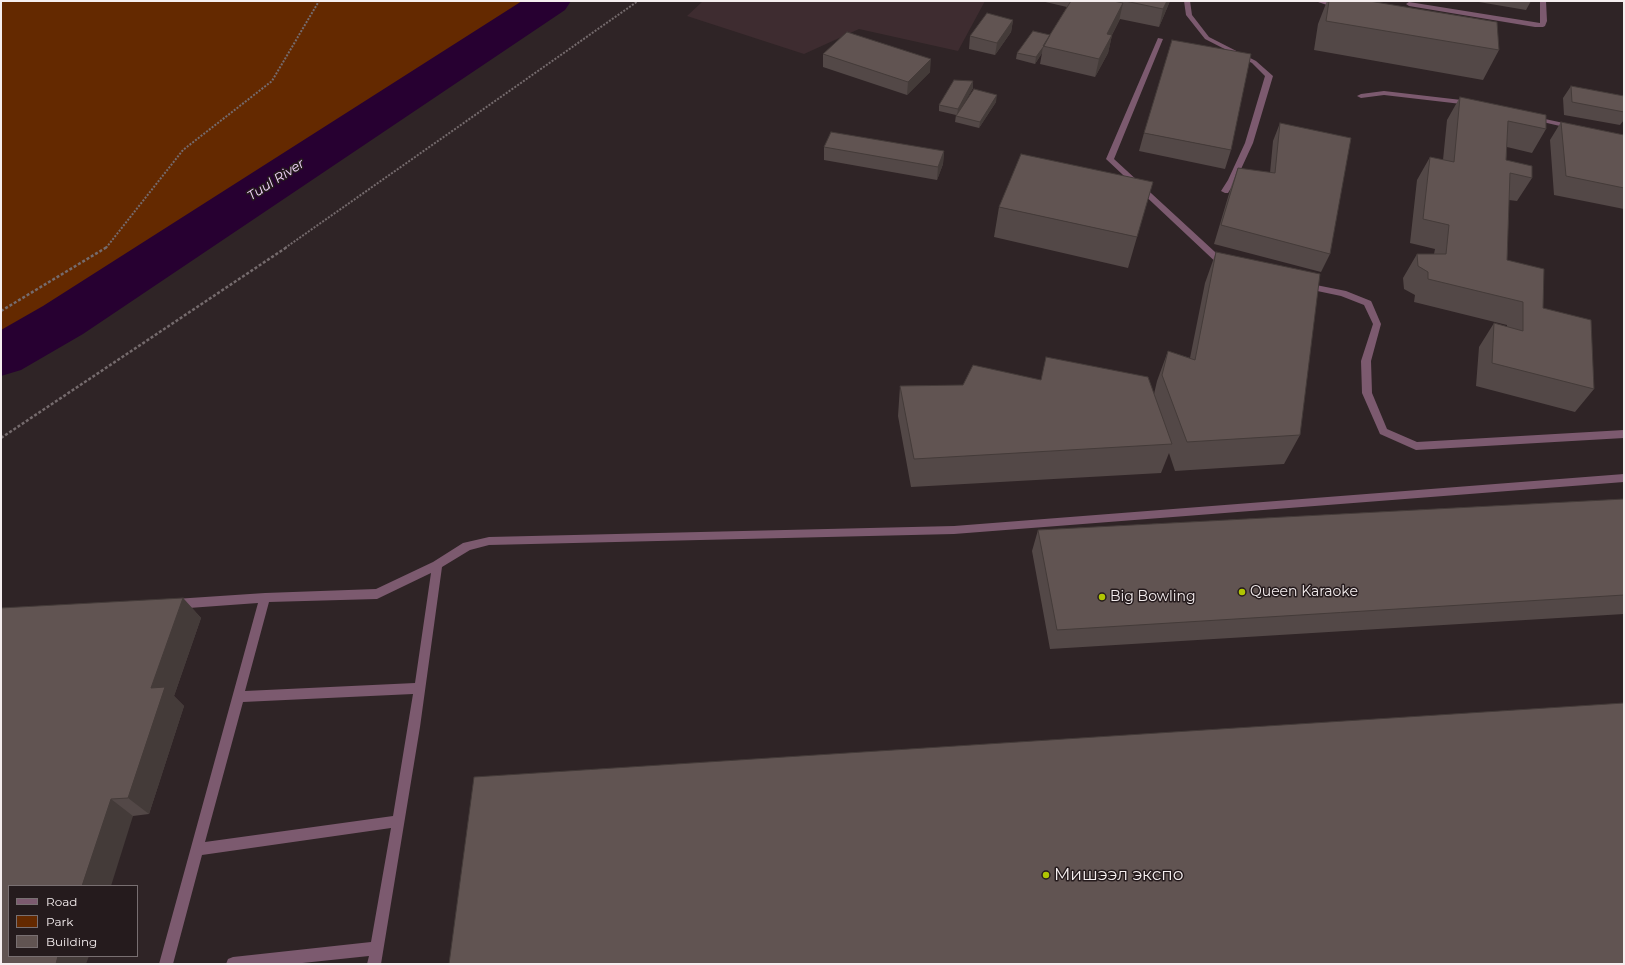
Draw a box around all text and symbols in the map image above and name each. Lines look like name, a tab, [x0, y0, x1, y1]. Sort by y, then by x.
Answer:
water label: Tuul River	[245, 156, 307, 204]
place label: Queen Karaoke	[1250, 584, 1358, 600]
marker: Queen Karaoke	[1237, 587, 1247, 597]
place label: Big Bowling	[1110, 589, 1196, 605]
marker: Big Bowling	[1097, 592, 1107, 602]
place label: Мишээл экспо	[1054, 865, 1184, 885]
marker: Мишээл экспо	[1041, 870, 1051, 880]
legend	[8, 885, 138, 957]
text: Road	[46, 894, 77, 909]
text: Park	[46, 914, 73, 929]
text: Building	[46, 934, 97, 949]

